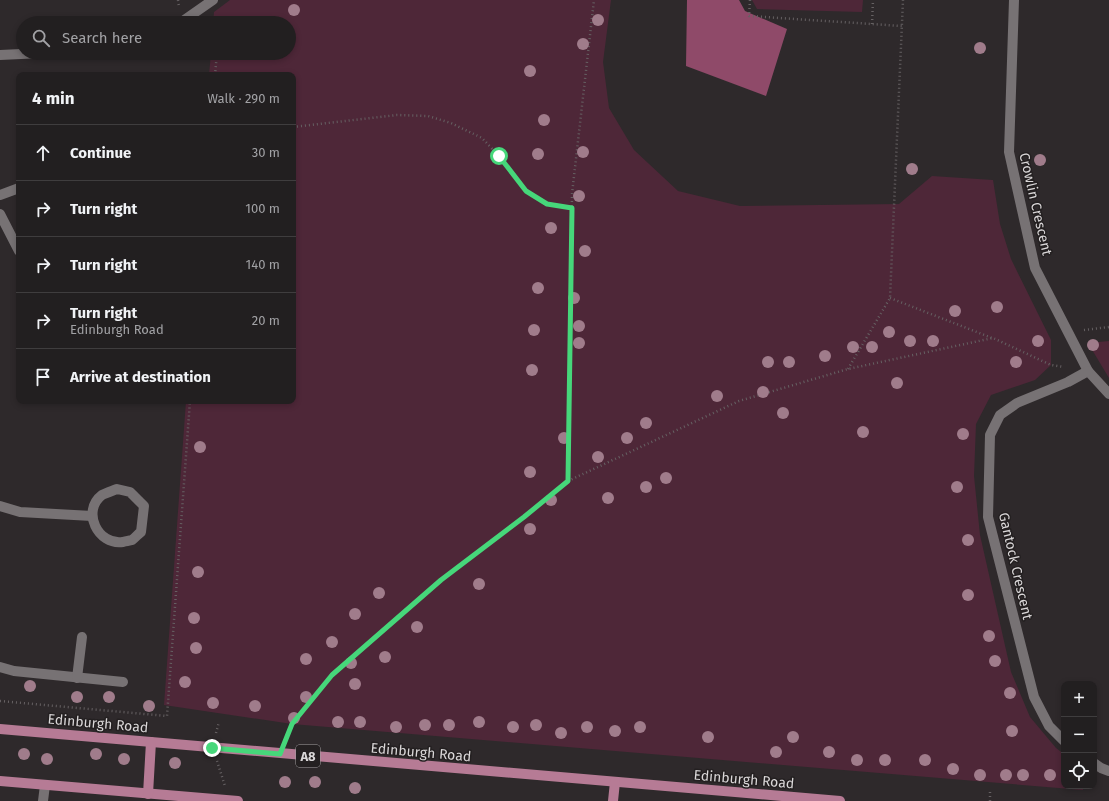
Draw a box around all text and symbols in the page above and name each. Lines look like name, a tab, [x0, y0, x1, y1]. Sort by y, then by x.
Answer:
search box	[16, 16, 296, 60]
icon: search	[30, 27, 52, 49]
text: Search here	[62, 29, 142, 47]
text: 4 min	[32, 88, 75, 109]
text: Walk · 290 m	[207, 91, 280, 106]
icon: ahead	[32, 142, 54, 164]
text: Continue	[70, 144, 131, 162]
text: 30 m	[252, 145, 280, 160]
route start	[490, 147, 508, 165]
street label: Crowlin Crescent	[1015, 151, 1056, 258]
icon: right	[32, 198, 54, 220]
text: Turn right	[70, 200, 137, 218]
text: 100 m	[245, 201, 280, 216]
icon: right	[32, 254, 54, 276]
text: Turn right	[70, 256, 137, 274]
text: 140 m	[246, 257, 280, 272]
text: Turn right	[70, 304, 137, 322]
icon: right	[32, 310, 54, 332]
text: 20 m	[252, 313, 280, 328]
text: Edinburgh Road	[70, 322, 164, 337]
icon: arrive	[32, 366, 54, 388]
text: Arrive at destination	[70, 368, 211, 386]
street label: Gantock Crescent	[995, 511, 1036, 622]
map controls	[1061, 681, 1097, 789]
button: +	[1061, 681, 1097, 717]
street label: Edinburgh Road	[47, 711, 149, 736]
button: −	[1061, 717, 1097, 753]
route end	[203, 739, 221, 757]
street label: Edinburgh Road	[370, 740, 472, 765]
road number: A8	[296, 745, 320, 767]
button: locate	[1061, 753, 1097, 789]
street label: Edinburgh Road	[693, 767, 795, 792]

